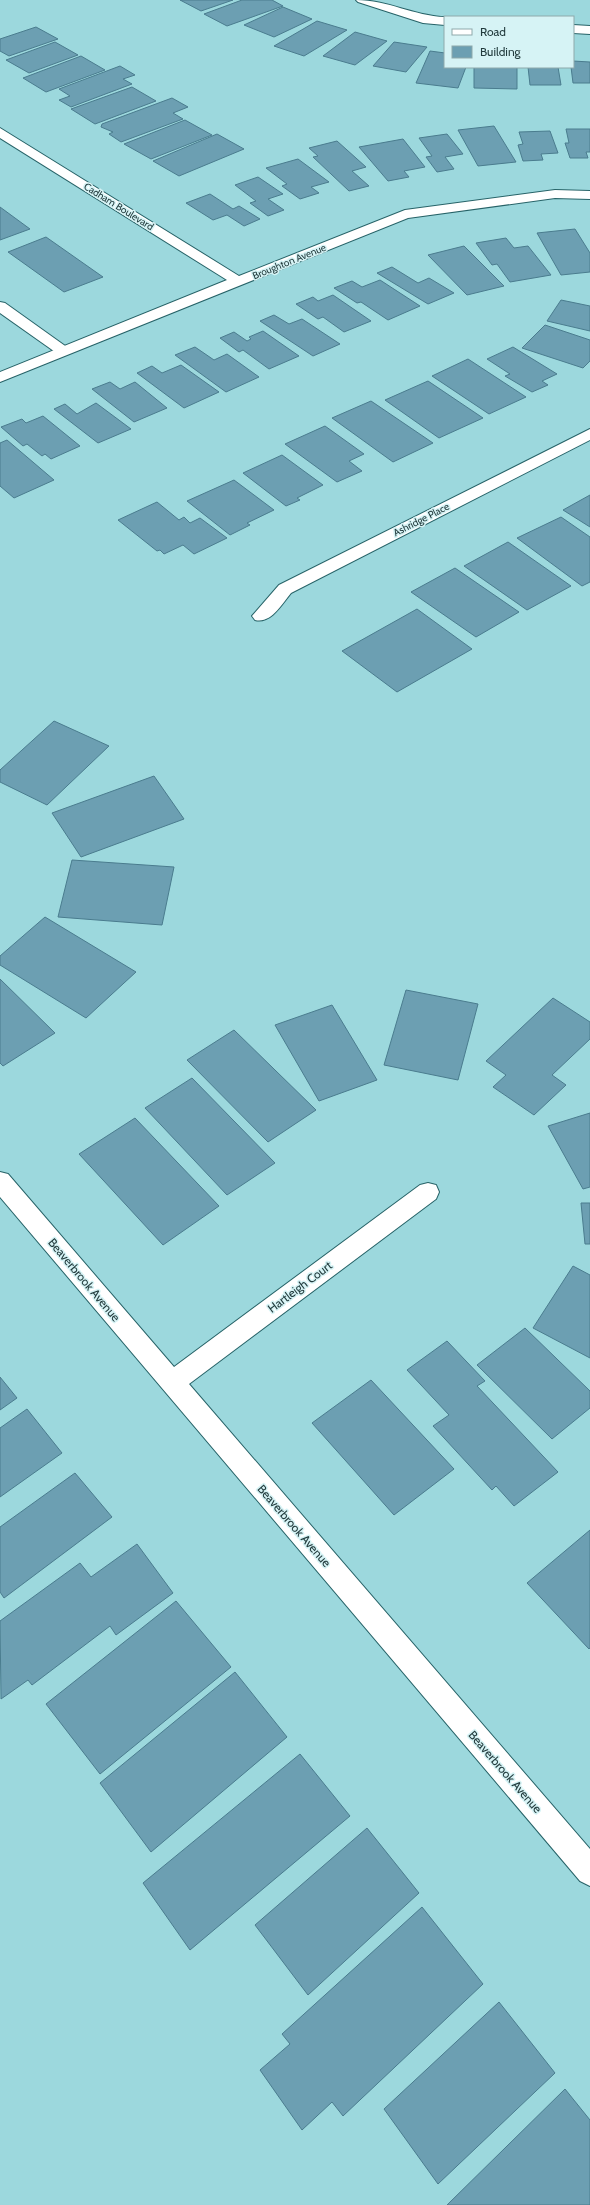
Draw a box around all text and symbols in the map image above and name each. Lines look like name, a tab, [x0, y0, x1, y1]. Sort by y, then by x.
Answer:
legend	[444, 16, 574, 68]
text: Road	[480, 24, 506, 39]
text: Building	[480, 44, 522, 59]
street label: Cadham Boulevard	[81, 180, 156, 233]
street label: Broughton Avenue	[250, 241, 328, 282]
street label: Ashridge Place	[391, 500, 451, 539]
street label: Beaverbrook Avenue	[45, 1235, 124, 1324]
street label: Hartleigh Court	[265, 1258, 335, 1316]
street label: Beaverbrook Avenue	[255, 1481, 334, 1570]
street label: Beaverbrook Avenue	[466, 1727, 545, 1816]

